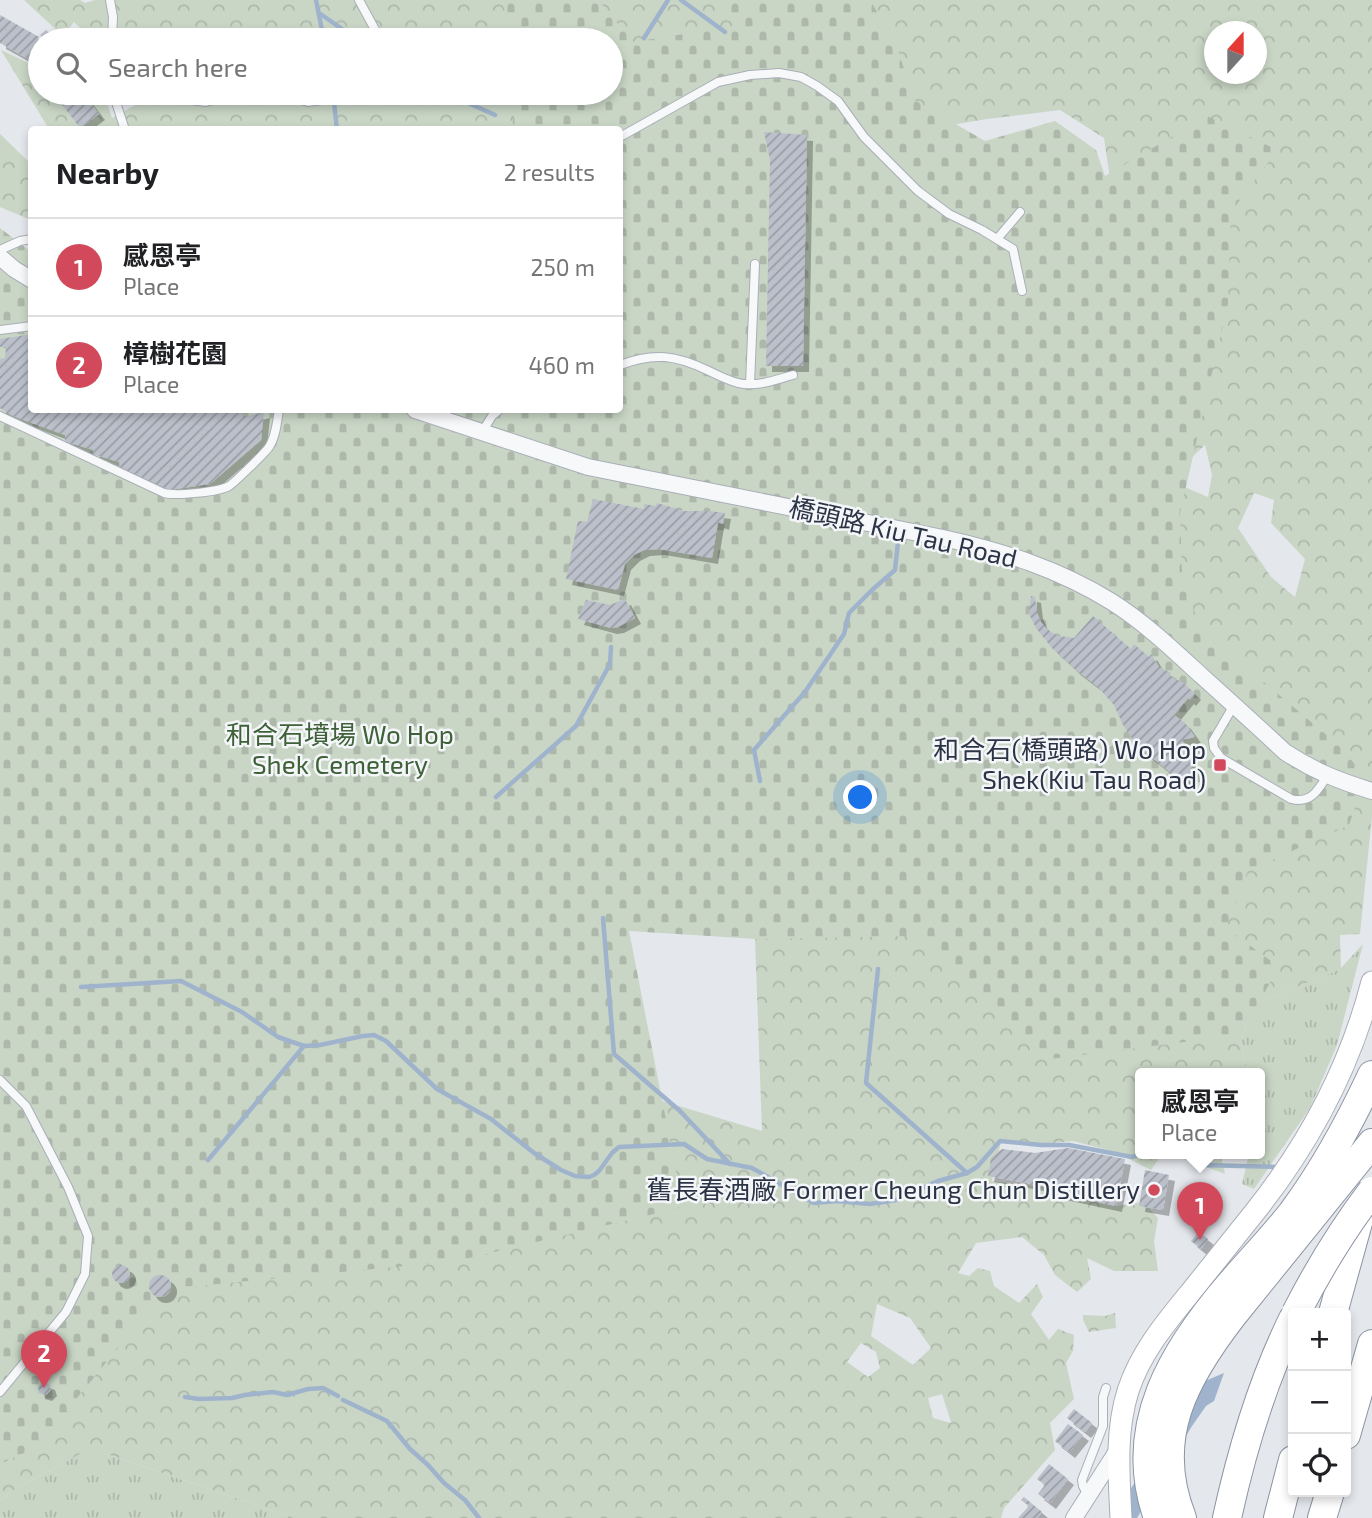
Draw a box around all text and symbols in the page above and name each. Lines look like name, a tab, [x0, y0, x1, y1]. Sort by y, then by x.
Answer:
north arrow	[1204, 21, 1267, 84]
search box	[28, 28, 623, 105]
icon: search	[52, 48, 90, 86]
text: Search here	[108, 51, 248, 82]
text: Nearby	[56, 154, 159, 190]
text: 2 results	[504, 158, 595, 186]
text: 感恩亭	[123, 239, 201, 270]
text: 1	[74, 253, 84, 281]
text: 250 m	[531, 253, 595, 281]
text: Place	[123, 272, 179, 300]
text: 樟樹花園	[123, 337, 227, 368]
text: 2	[72, 351, 86, 379]
text: 460 m	[529, 351, 595, 379]
text: Place	[123, 370, 179, 398]
street label: 橋頭路 Kiu Tau Road	[786, 490, 1020, 573]
park label: 和合石墳場 Wo Hop Shek Cemetery	[226, 718, 454, 779]
place label: 和合石(橋頭路) Wo Hop Shek(Kiu Tau Road)	[934, 733, 1206, 794]
marker: 和合石(橋頭路) Wo Hop Shek(Kiu Tau Road)	[1212, 757, 1228, 773]
your location	[843, 780, 877, 814]
popup	[1135, 1068, 1265, 1159]
text: 感恩亭	[1161, 1085, 1239, 1116]
text: Place	[1161, 1118, 1217, 1146]
place label: 舊長春酒廠 Former Cheung Chun Distillery	[646, 1173, 1140, 1204]
marker: 舊長春酒廠 Former Cheung Chun Distillery	[1146, 1182, 1162, 1198]
pin: 1	[1177, 1182, 1223, 1240]
map controls	[1288, 1308, 1351, 1497]
button: +	[1288, 1308, 1351, 1371]
pin: 2	[21, 1330, 67, 1388]
button: −	[1288, 1371, 1351, 1434]
button: locate	[1288, 1434, 1351, 1497]

